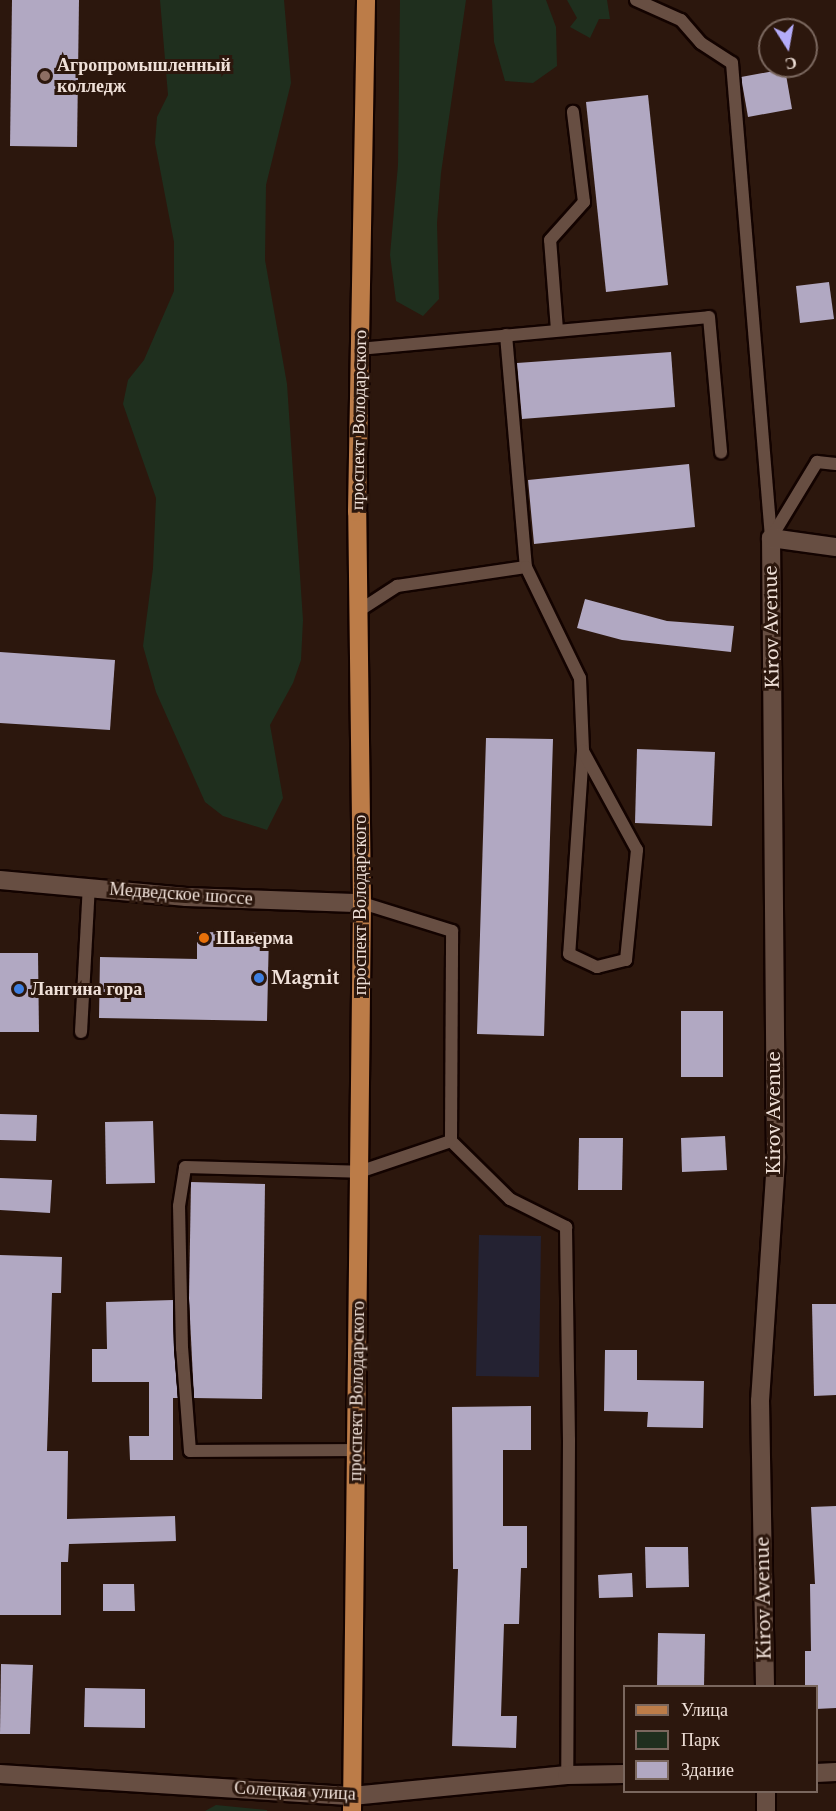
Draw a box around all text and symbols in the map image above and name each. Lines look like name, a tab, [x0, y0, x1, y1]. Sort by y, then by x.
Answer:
north arrow	[758, 18, 818, 78]
text: С	[783, 53, 799, 75]
place label: Агропромышленный колледж	[57, 55, 231, 98]
marker: Агропромышленный колледж	[38, 69, 52, 83]
street label: проспект Володарского	[347, 330, 371, 510]
street label: Kirov Avenue	[760, 564, 784, 690]
street label: проспект Володарского	[349, 815, 371, 995]
street label: Медведское шоссе	[109, 878, 253, 910]
place label: Шаверма	[216, 927, 293, 949]
marker: Шаверма	[197, 931, 211, 945]
place label: Magnit	[271, 967, 339, 989]
marker: Magnit	[252, 971, 266, 985]
place label: Лангина гора	[31, 978, 142, 1000]
marker: Лангина гора	[12, 982, 26, 996]
street label: Kirov Avenue	[763, 1051, 785, 1175]
street label: проспект Володарского	[345, 1301, 369, 1481]
street label: Kirov Avenue	[752, 1535, 776, 1661]
legend	[623, 1685, 818, 1793]
text: Улица	[681, 1699, 728, 1721]
text: Парк	[681, 1729, 720, 1751]
text: Здание	[681, 1759, 734, 1781]
street label: Солецкая улица	[234, 1777, 356, 1805]

